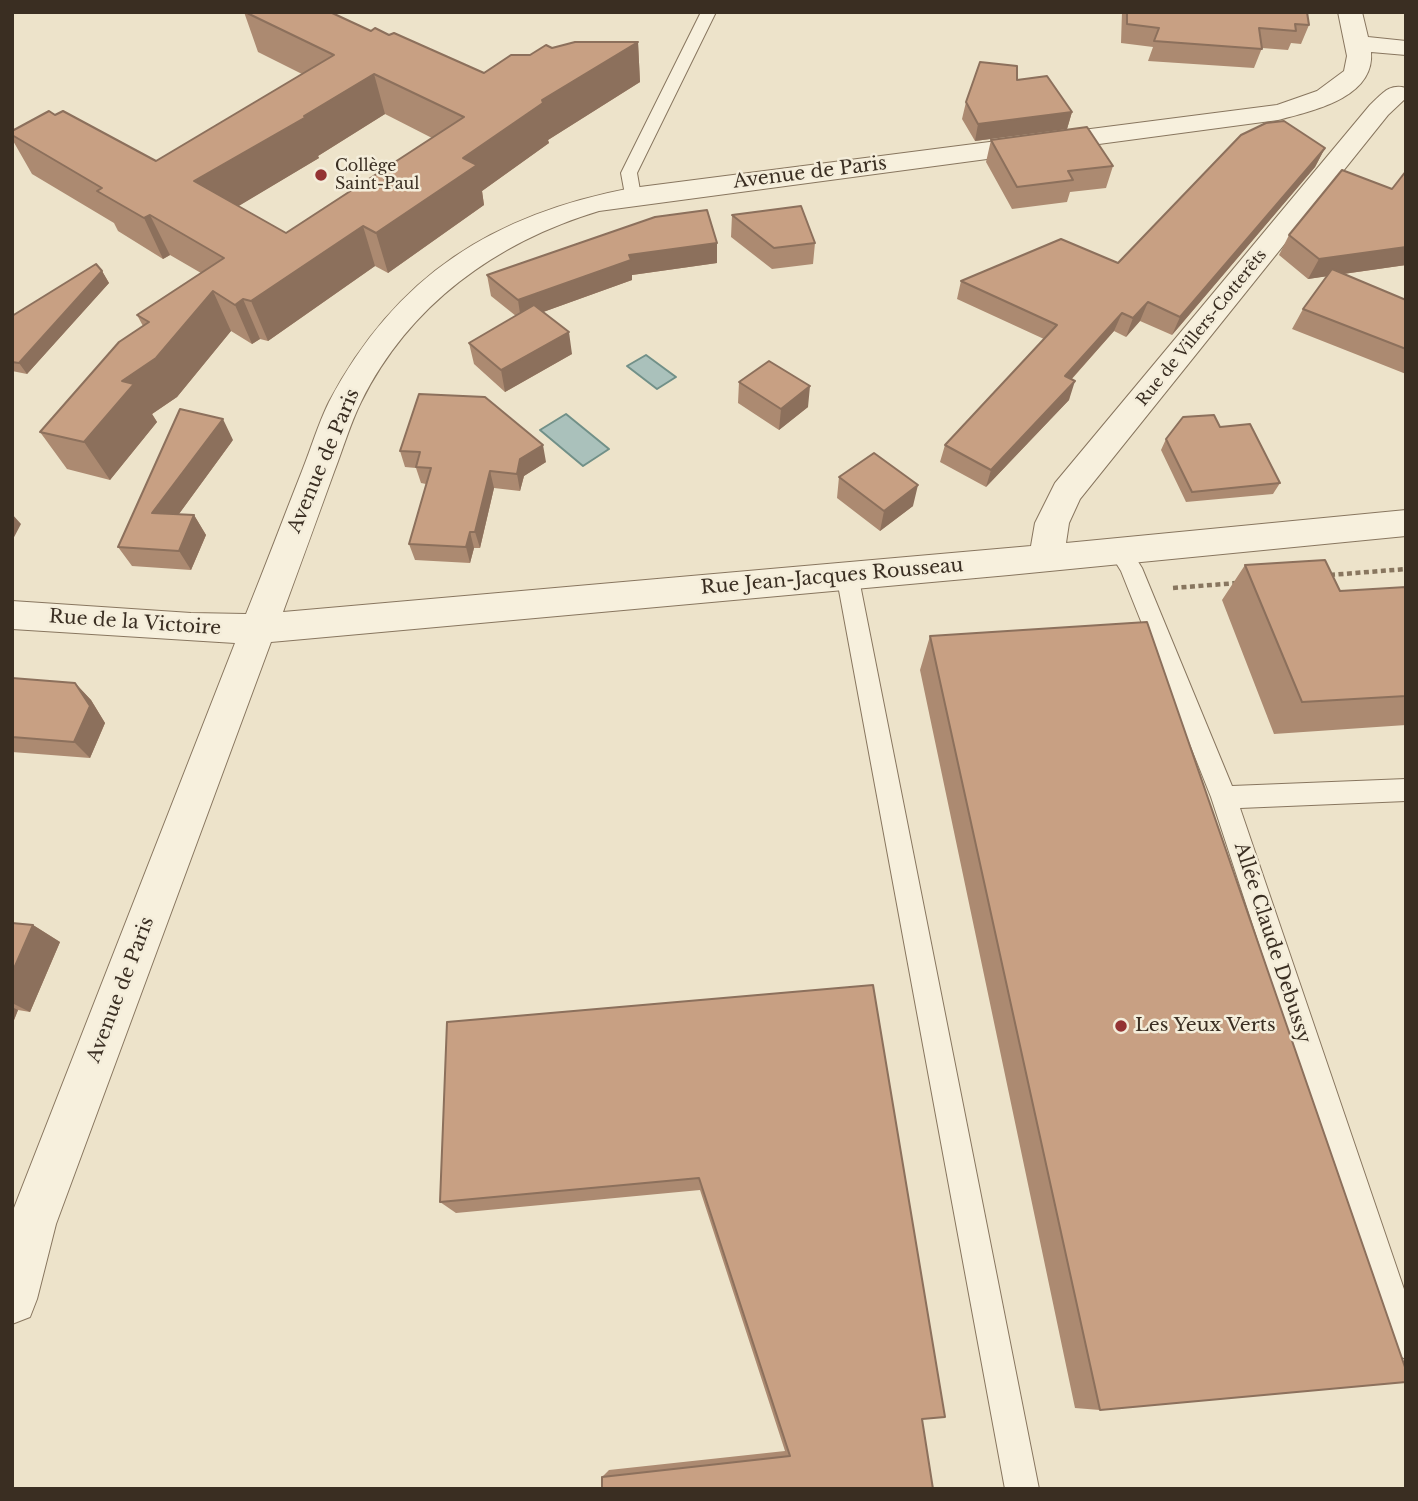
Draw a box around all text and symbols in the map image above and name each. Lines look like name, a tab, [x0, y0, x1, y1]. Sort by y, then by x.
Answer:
street label: Avenue de Paris	[732, 152, 888, 194]
place label: Collège Saint-Paul	[335, 156, 420, 194]
marker: Collège Saint-Paul	[313, 167, 329, 183]
street label: Rue de Villers-Cotterêts	[1133, 246, 1271, 410]
street label: Avenue de Paris	[283, 385, 365, 537]
street label: Rue Jean-Jacques Rousseau	[700, 554, 964, 600]
street label: Rue de la Victoire	[48, 606, 222, 640]
street label: Allée Claude Debussy	[1229, 840, 1315, 1046]
street label: Avenue de Paris	[83, 914, 159, 1066]
place label: Les Yeux Verts	[1135, 1015, 1276, 1037]
marker: Les Yeux Verts	[1113, 1018, 1129, 1034]

